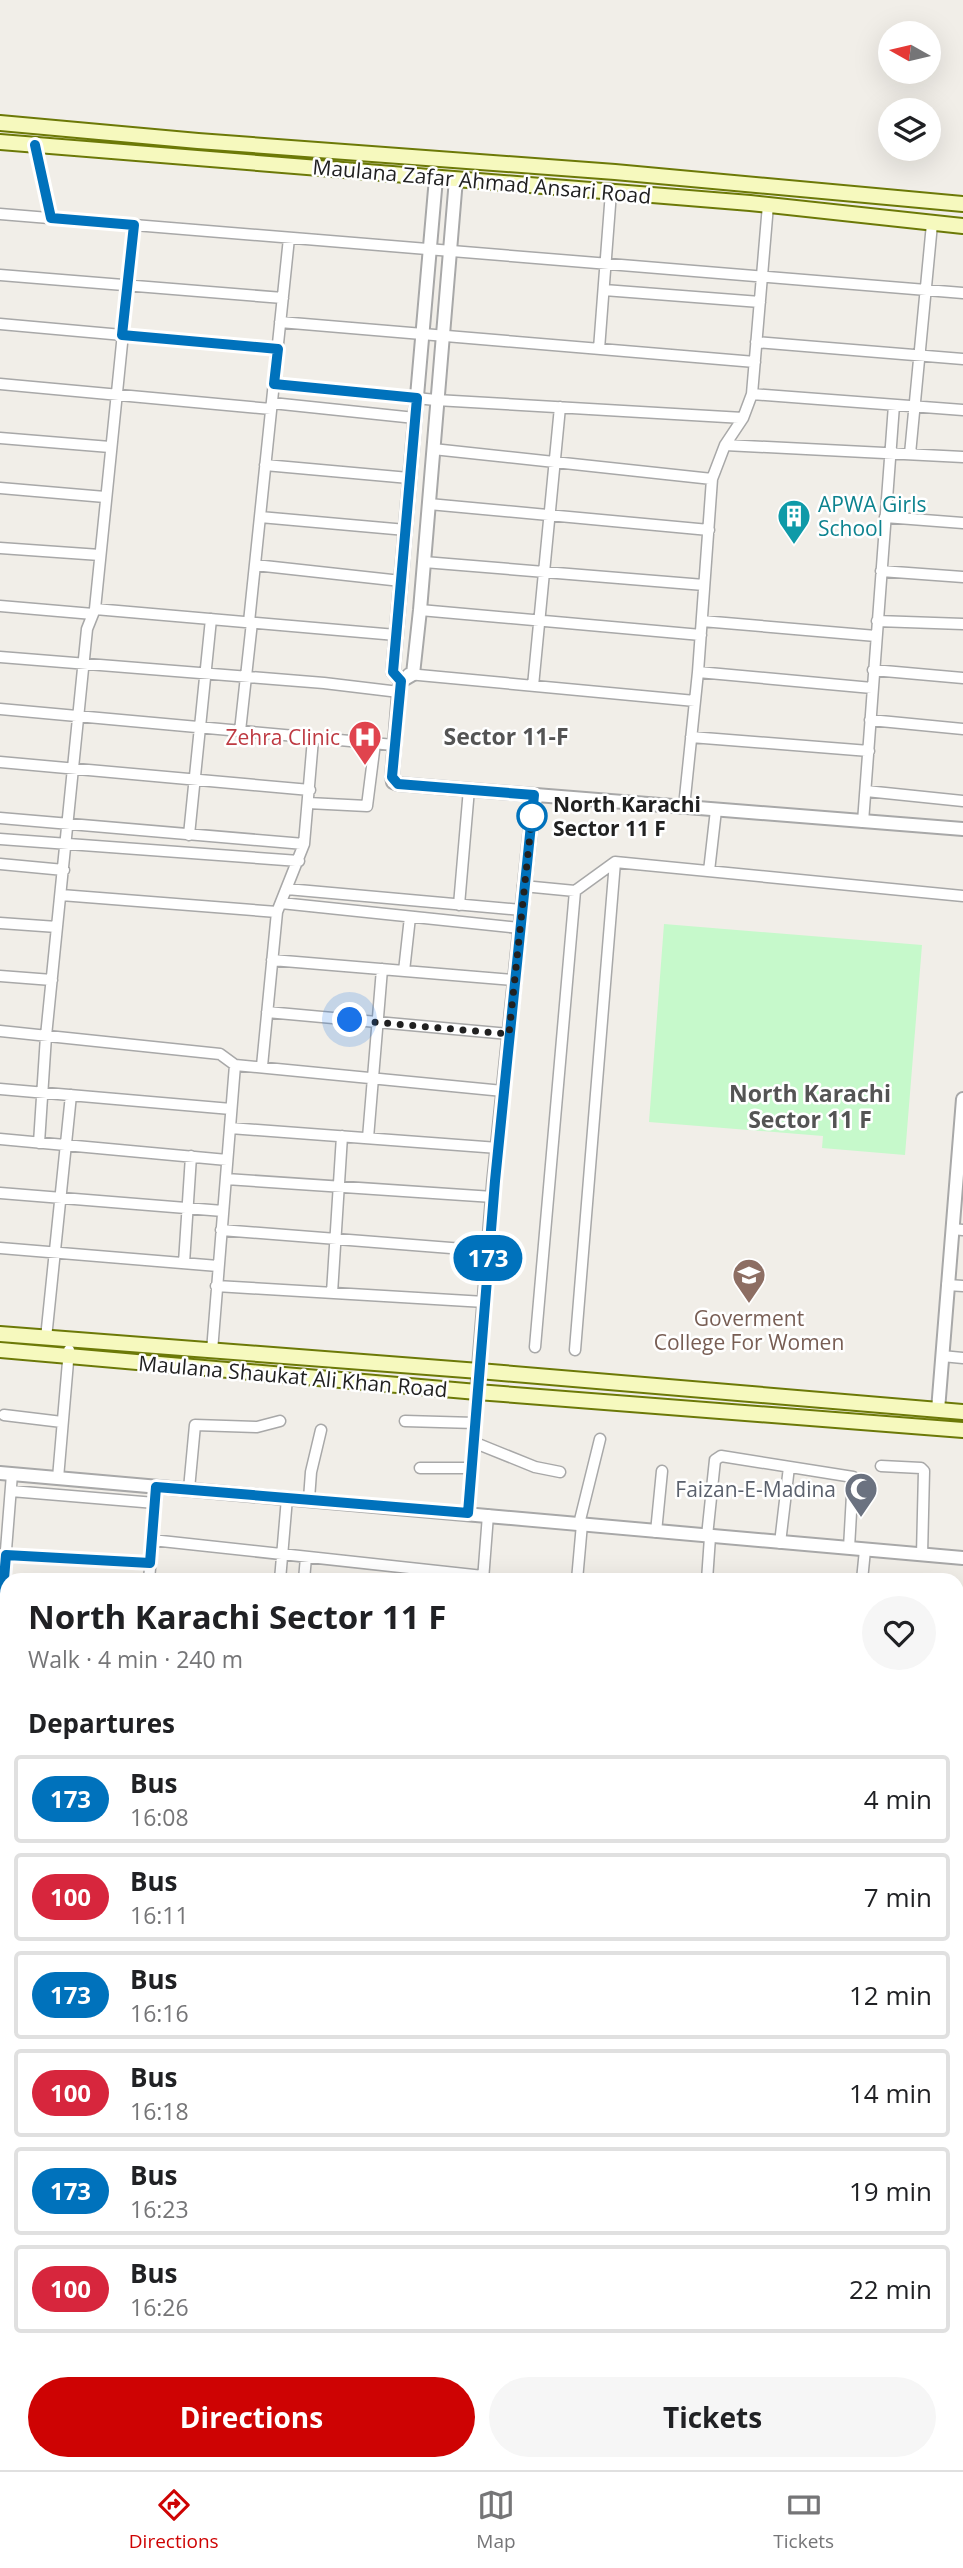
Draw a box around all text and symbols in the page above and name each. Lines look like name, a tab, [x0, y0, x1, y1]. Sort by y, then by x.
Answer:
north arrow	[878, 21, 942, 84]
map controls	[878, 21, 941, 161]
button: layers	[878, 98, 941, 161]
street label: Maulana Zafar Ahmad Ansari Road	[312, 152, 652, 210]
place label: APWA Girls School	[818, 490, 927, 542]
building icon: APWA Girls School	[775, 497, 813, 546]
hospital icon: Zehra Clinic	[346, 718, 384, 767]
district label: Sector 11-F	[443, 720, 569, 752]
place label: Zehra Clinic	[226, 723, 340, 751]
place label: North Karachi Sector 11 F	[553, 790, 701, 842]
marker: North Karachi Sector 11 F	[517, 801, 547, 831]
your location	[332, 1002, 367, 1037]
district label: North Karachi Sector 11 F	[729, 1077, 891, 1135]
line badge: 173	[448, 1235, 528, 1281]
text: 173	[467, 1241, 509, 1274]
school or university icon: Goverment College For Women	[730, 1256, 768, 1305]
place label: Goverment College For Women	[654, 1304, 844, 1356]
street label: Maulana Shaukat Ali Khan Road	[137, 1349, 449, 1403]
mosque icon: Faizan-E-Madina	[842, 1470, 880, 1519]
place label: Faizan-E-Madina	[675, 1475, 836, 1503]
text: North Karachi Sector 11 F	[28, 1594, 446, 1639]
button: heart	[862, 1596, 936, 1670]
text: Walk · 4 min · 240 m	[28, 1643, 243, 1675]
text: Departures	[28, 1705, 175, 1741]
text: Bus	[130, 1765, 177, 1801]
text: 4 min	[864, 1781, 932, 1817]
text: 173	[50, 1782, 91, 1815]
text: 16:08	[130, 1801, 189, 1833]
text: Bus	[130, 1863, 177, 1899]
text: 7 min	[864, 1879, 932, 1915]
text: 100	[50, 1880, 91, 1913]
text: 16:11	[130, 1899, 189, 1931]
text: Bus	[130, 1961, 177, 1997]
text: 12 min	[849, 1977, 932, 2013]
text: 173	[50, 1978, 91, 2011]
text: 16:16	[130, 1997, 189, 2029]
text: Bus	[130, 2059, 177, 2095]
text: 14 min	[849, 2075, 932, 2111]
text: 100	[50, 2076, 91, 2109]
text: 16:18	[130, 2095, 189, 2127]
text: Bus	[130, 2157, 177, 2193]
text: 19 min	[849, 2173, 932, 2209]
text: 173	[50, 2174, 91, 2207]
text: 16:23	[130, 2193, 189, 2225]
text: Bus	[130, 2255, 177, 2291]
text: 22 min	[849, 2271, 932, 2307]
text: 100	[50, 2272, 91, 2305]
text: 16:26	[130, 2291, 189, 2323]
button: Directions	[28, 2377, 475, 2457]
button: Tickets	[489, 2377, 936, 2457]
tab: Directions	[129, 2486, 219, 2554]
tab: Map	[476, 2486, 516, 2554]
tab: Tickets	[773, 2486, 834, 2554]

